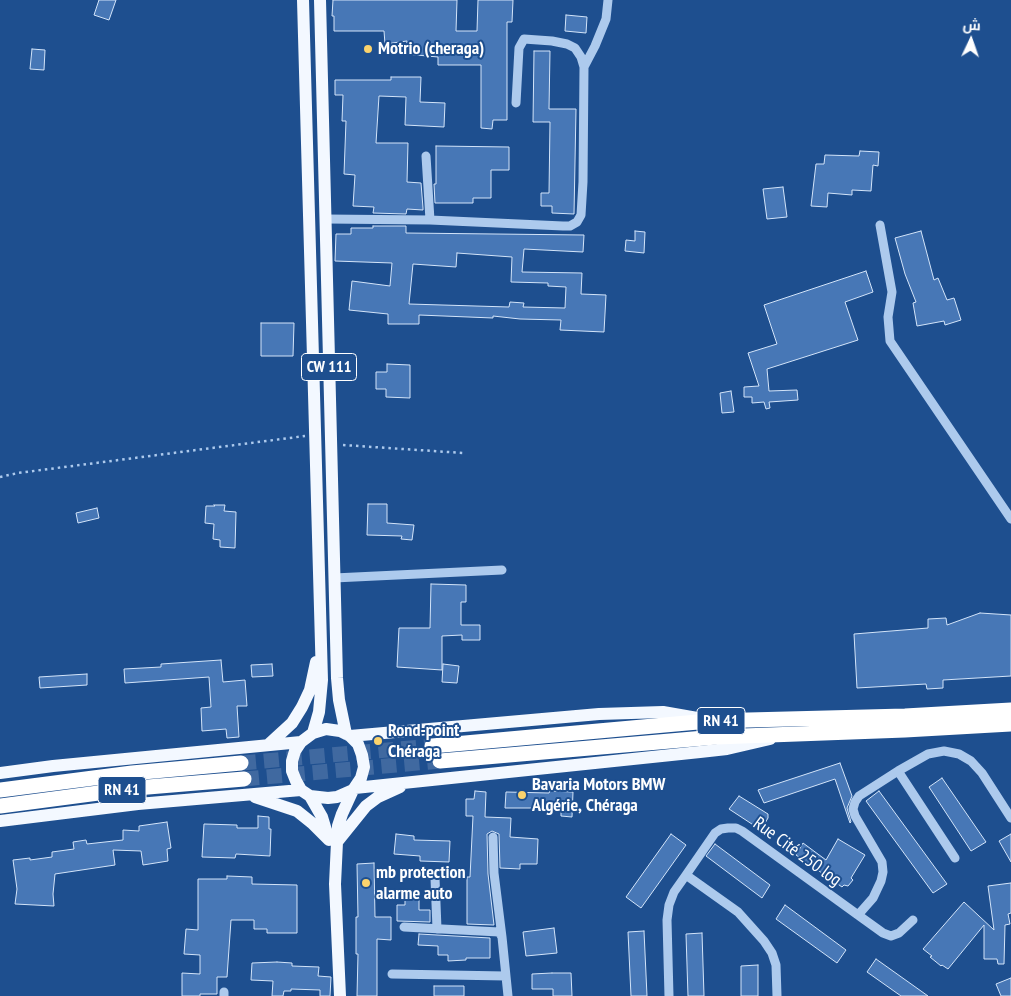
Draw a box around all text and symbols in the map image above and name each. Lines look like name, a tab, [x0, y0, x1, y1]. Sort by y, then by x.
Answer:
north arrow	[946, 15, 996, 65]
text: ش	[962, 16, 981, 34]
place label: Motrio (cheraga)	[378, 38, 484, 60]
marker: Motrio (cheraga)	[362, 43, 374, 55]
road number: CW 111	[302, 354, 356, 381]
road number: RN 41	[697, 708, 745, 734]
place label: Rond-point Chéraga	[388, 720, 459, 762]
marker: Rond-point Chéraga	[372, 735, 384, 747]
place label: Bavaria Motors BMW Algérie, Chéraga	[532, 774, 665, 816]
road number: RN 41	[98, 776, 146, 804]
marker: Bavaria Motors BMW Algérie, Chéraga	[516, 789, 528, 801]
street label: Rue Cité 250 log	[749, 813, 845, 891]
place label: mb protection alarme auto	[376, 862, 466, 904]
marker: mb protection alarme auto	[360, 877, 372, 889]

